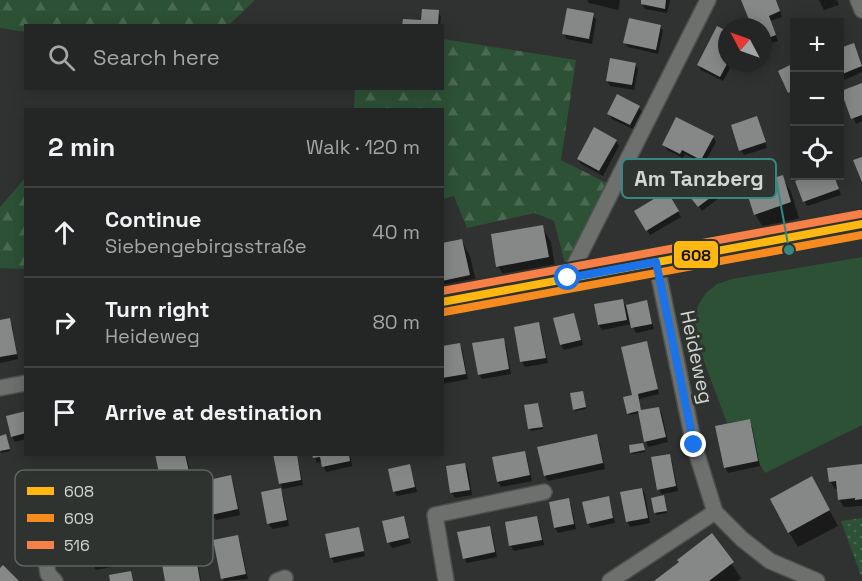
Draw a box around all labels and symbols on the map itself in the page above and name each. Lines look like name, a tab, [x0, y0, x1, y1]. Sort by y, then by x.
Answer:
north arrow	[718, 18, 772, 72]
callout: Am Tanzberg	[622, 159, 776, 198]
text: Am Tanzberg	[634, 165, 764, 192]
line badge: 608	[673, 240, 719, 269]
text: 608	[681, 245, 711, 266]
route start	[554, 264, 580, 290]
street label: Heideweg	[674, 308, 720, 406]
route end	[680, 431, 706, 457]
legend	[15, 470, 213, 566]
text: 608	[64, 481, 94, 502]
text: 609	[64, 508, 94, 529]
text: 516	[64, 535, 90, 556]

